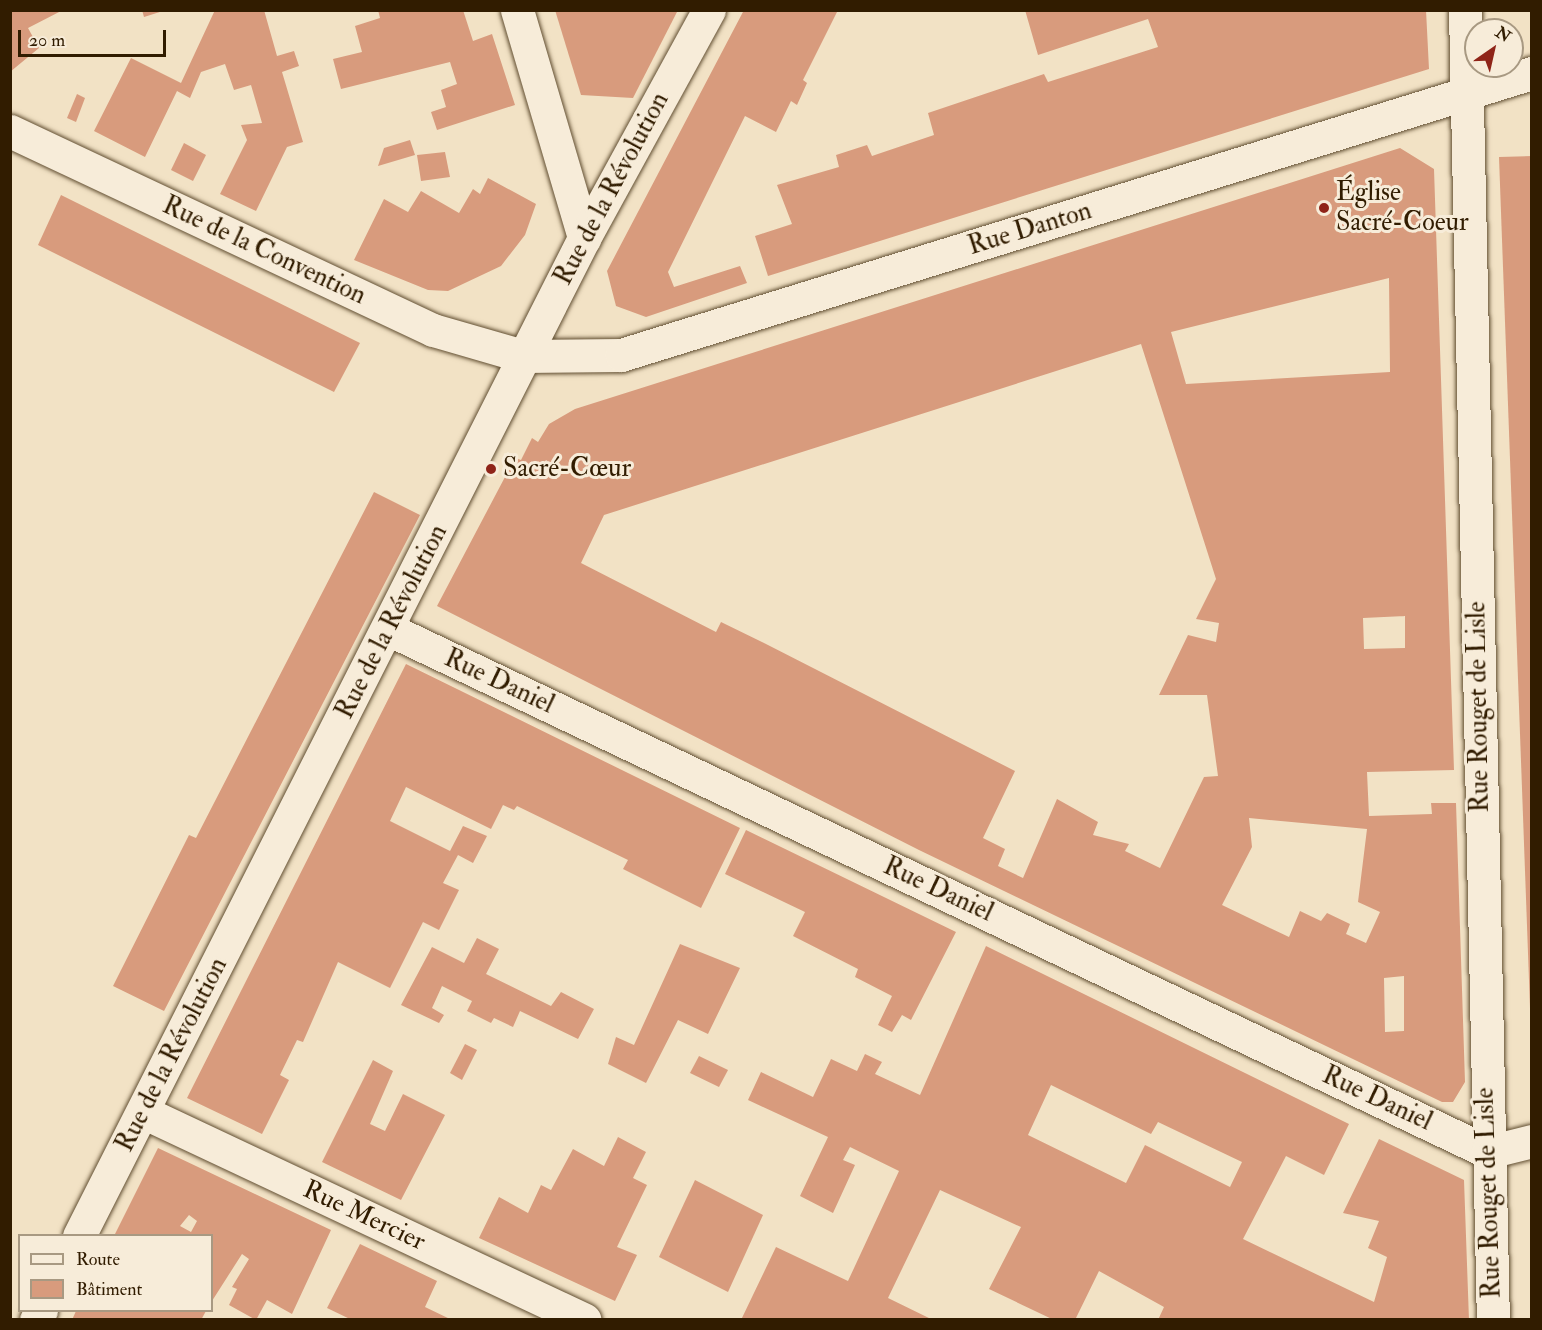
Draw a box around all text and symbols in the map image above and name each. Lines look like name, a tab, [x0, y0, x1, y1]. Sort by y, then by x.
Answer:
scale bar	[21, 18, 170, 56]
north arrow	[1464, 18, 1524, 78]
text: N	[1491, 22, 1514, 47]
text: 20 m	[29, 29, 65, 52]
street label: Rue de la Révolution	[548, 87, 676, 291]
place label: Église Sacré-Coeur	[1336, 177, 1469, 238]
street label: Rue de la Convention	[157, 190, 371, 312]
street label: Rue Danton	[964, 195, 1096, 263]
marker: Église Sacré-Coeur	[1317, 201, 1331, 215]
place label: Sacré-Cœur	[503, 453, 631, 485]
marker: Sacré-Cœur	[484, 462, 498, 476]
street label: Rue de la Révolution	[330, 520, 454, 724]
street label: Rue Rouget de Lisle	[1462, 601, 1496, 813]
street label: Rue Daniel	[439, 643, 559, 721]
street label: Rue Daniel	[878, 851, 998, 929]
street label: Rue de la Révolution	[110, 953, 234, 1157]
street label: Rue Daniel	[1317, 1060, 1437, 1138]
street label: Rue Rouget de Lisle	[1470, 1087, 1508, 1299]
street label: Rue Mercier	[298, 1174, 430, 1258]
legend	[18, 1234, 213, 1312]
text: Route	[76, 1248, 120, 1271]
text: Bâtiment	[76, 1278, 142, 1301]

